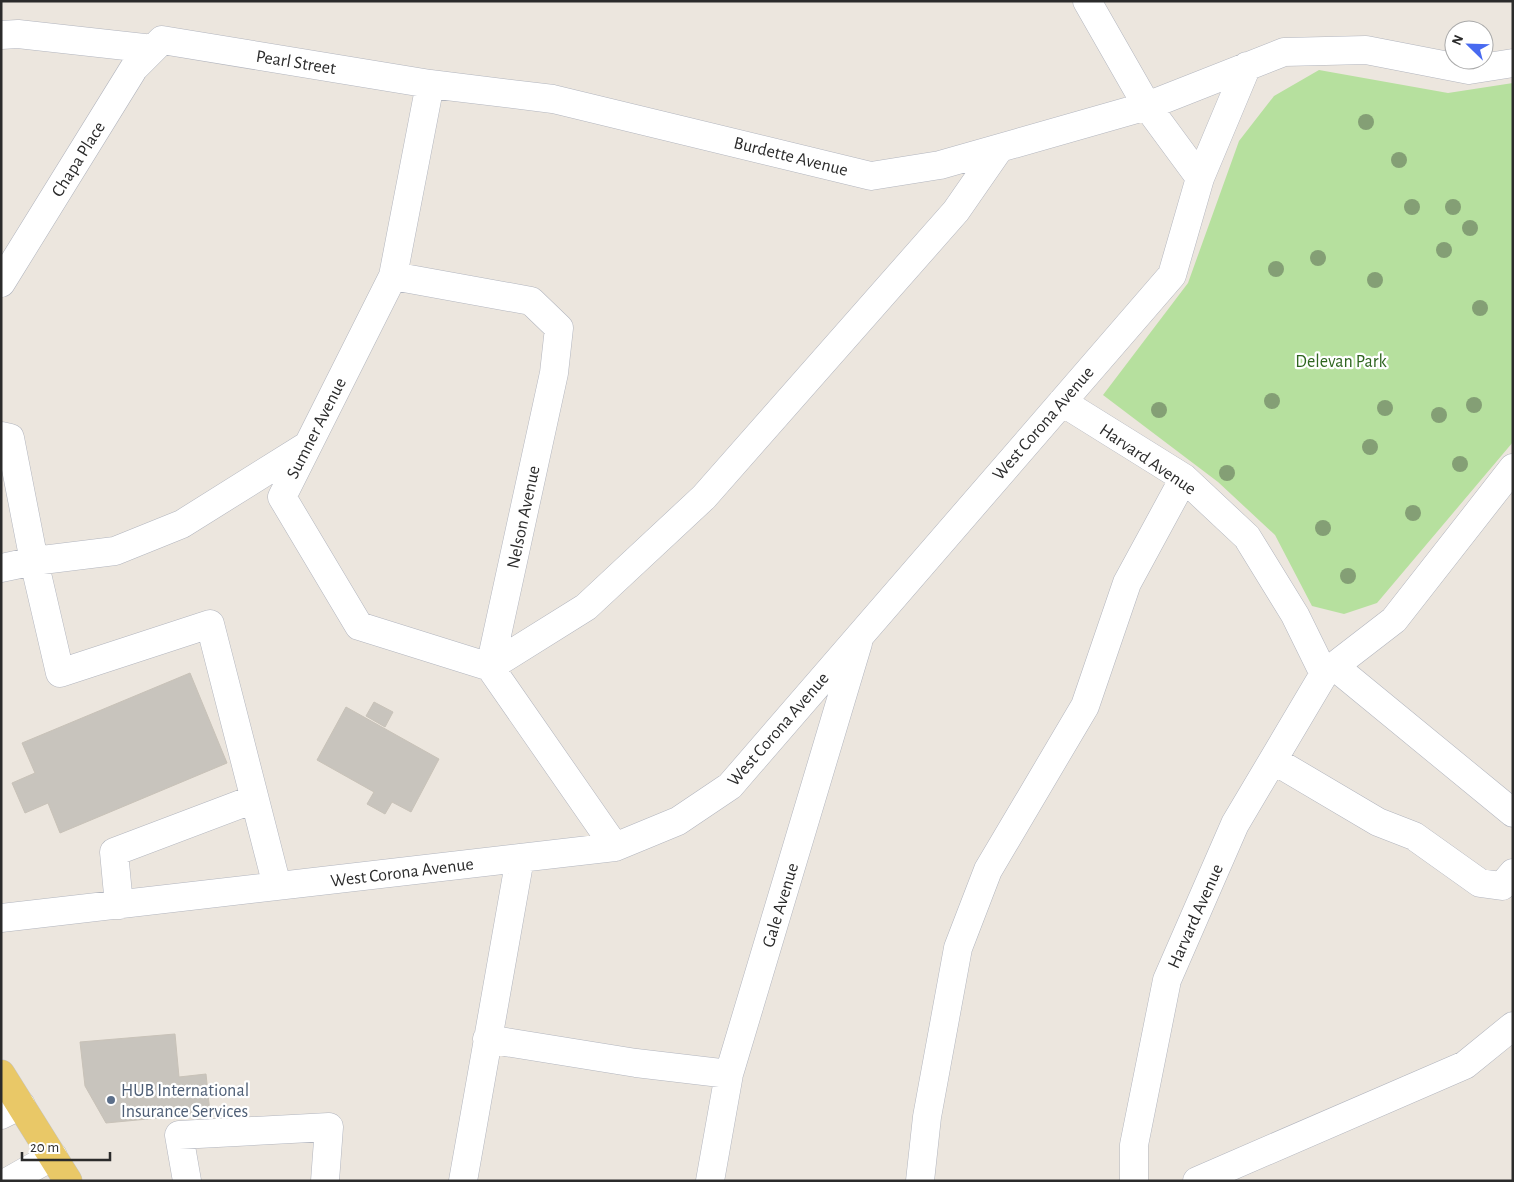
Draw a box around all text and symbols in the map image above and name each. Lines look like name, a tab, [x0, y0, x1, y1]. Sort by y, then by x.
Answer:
north arrow	[1444, 20, 1494, 70]
text: N	[1450, 33, 1466, 48]
street label: Pearl Street	[255, 48, 337, 78]
street label: Chapa Place	[49, 119, 109, 200]
street label: Burdette Avenue	[732, 134, 850, 180]
park label: Delevan Park	[1295, 353, 1388, 371]
street label: West Corona Avenue	[990, 363, 1098, 484]
street label: Sumner Avenue	[284, 375, 350, 482]
street label: Harvard Avenue	[1096, 421, 1199, 499]
street label: Nelson Avenue	[504, 464, 544, 570]
street label: West Corona Avenue	[725, 669, 833, 790]
street label: West Corona Avenue	[330, 855, 475, 891]
street label: Gale Avenue	[760, 861, 802, 950]
street label: Harvard Avenue	[1165, 862, 1227, 971]
place label: HUB International Insurance Services	[121, 1082, 249, 1121]
marker: HUB International Insurance Services	[105, 1094, 117, 1106]
scale bar	[22, 1130, 110, 1162]
text: 20 m	[30, 1140, 59, 1155]

